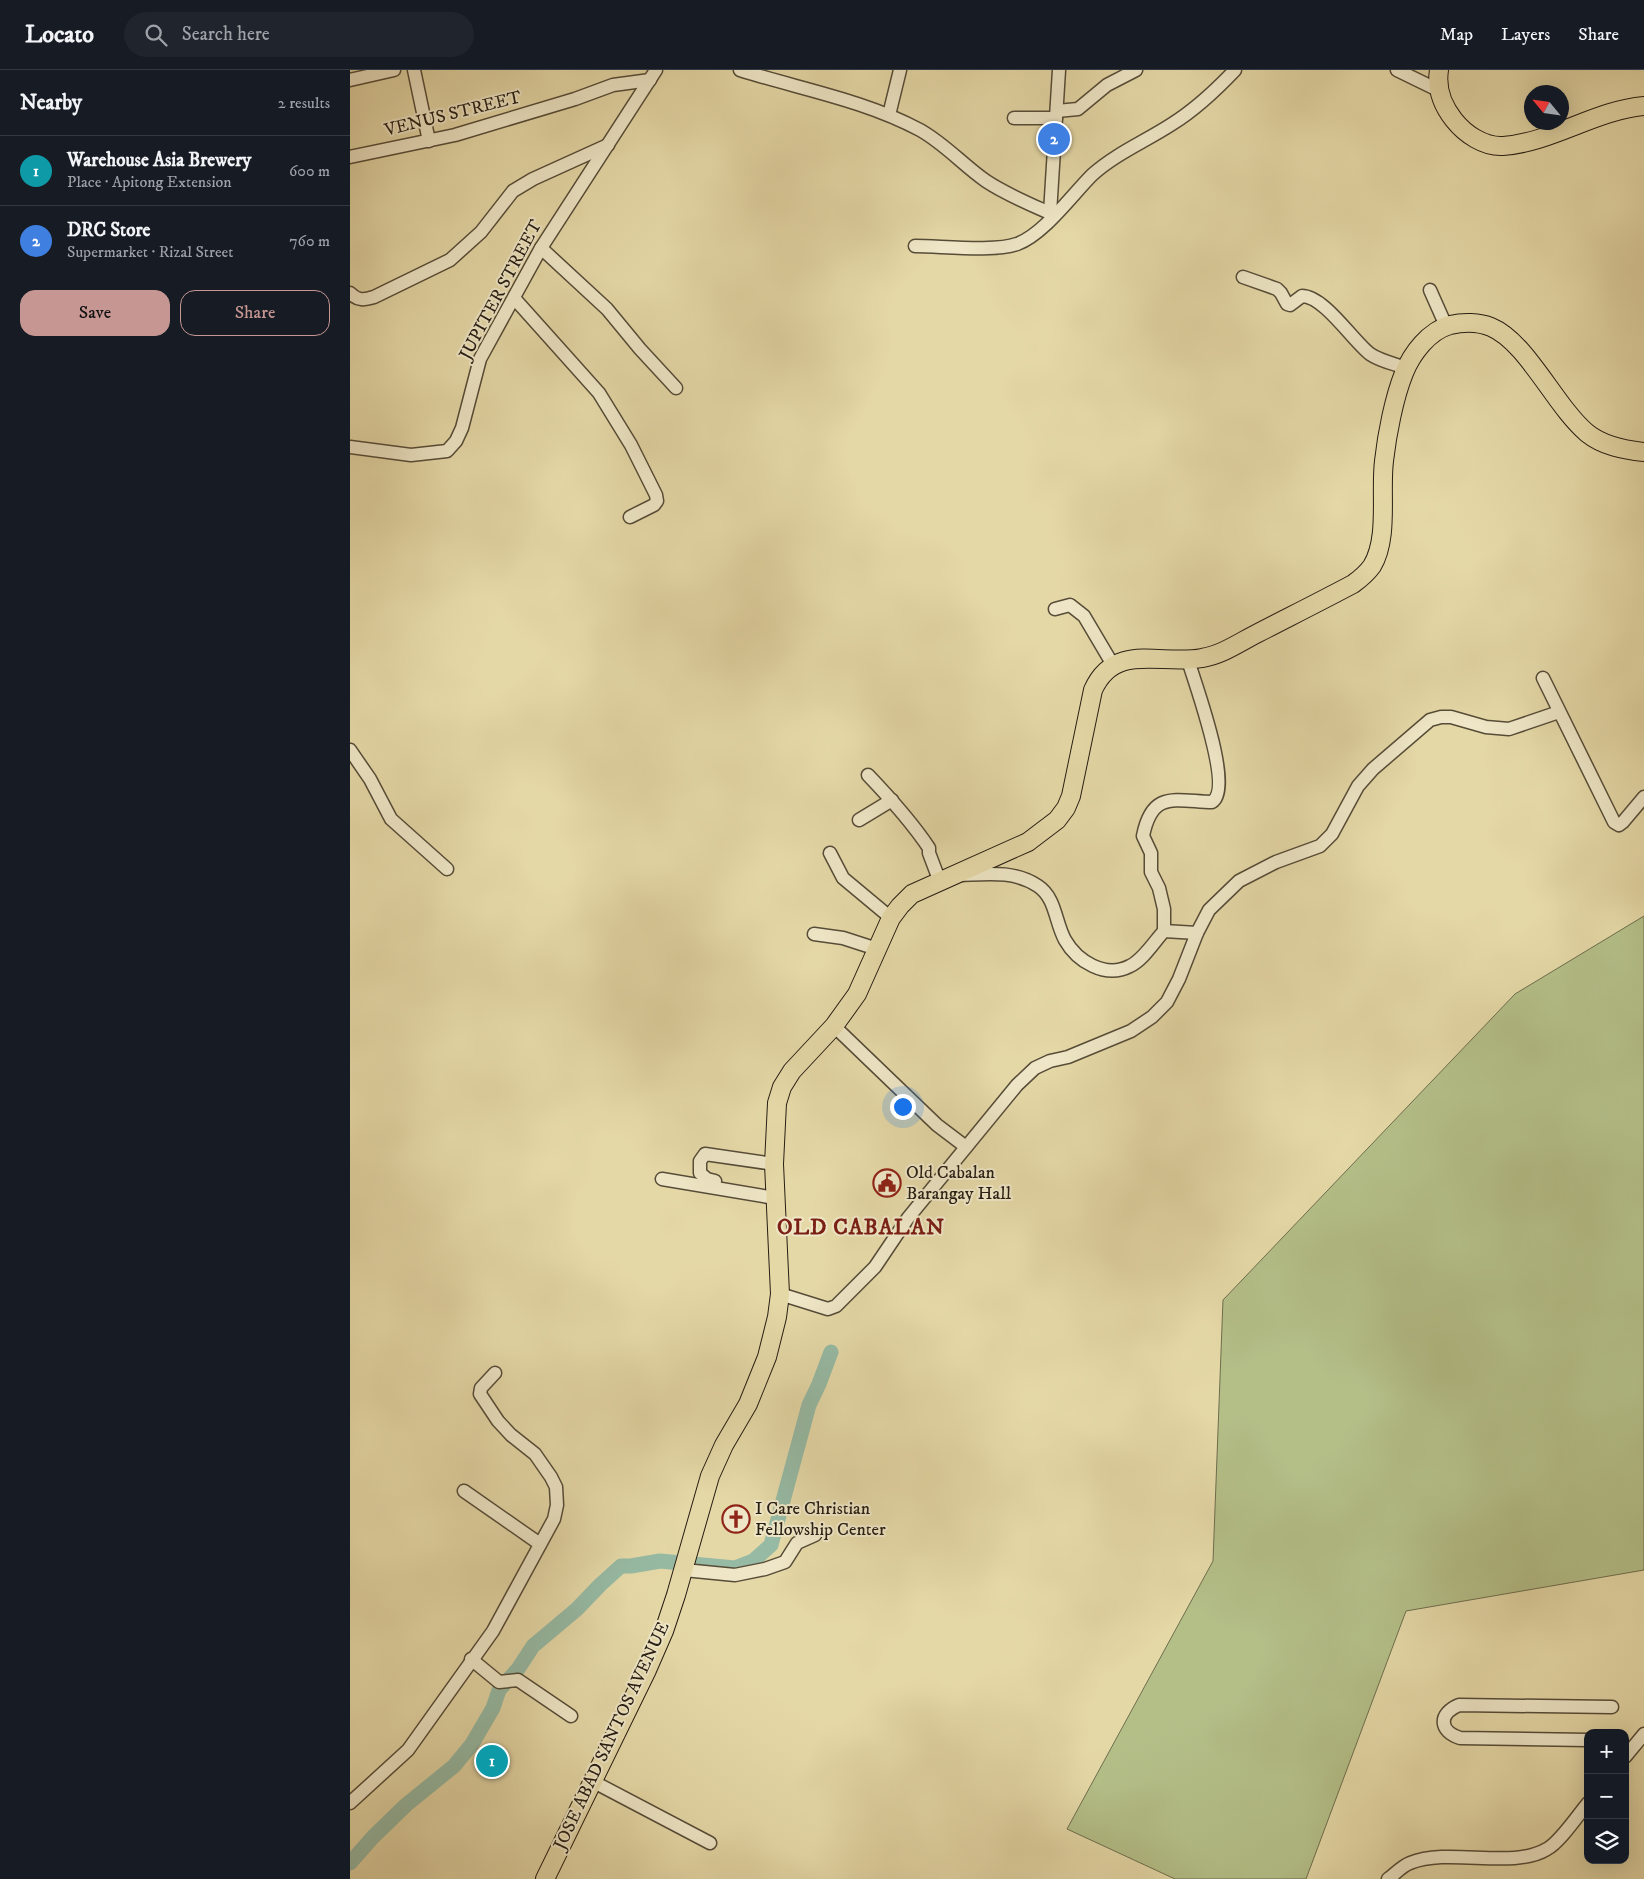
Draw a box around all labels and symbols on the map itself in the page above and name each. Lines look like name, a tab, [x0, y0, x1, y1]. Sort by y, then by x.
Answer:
north arrow	[1524, 85, 1569, 130]
street label: VENUS STREET	[381, 86, 524, 142]
pin: 2	[1038, 120, 1070, 158]
street label: JUPITER STREET	[454, 216, 547, 366]
your location	[890, 1094, 916, 1120]
place label: Old Cabalan Barangay Hall	[906, 1162, 1012, 1205]
public building icon: Old Cabalan Barangay Hall	[872, 1168, 902, 1198]
district label: OLD CABALAN	[777, 1214, 945, 1241]
place label: I Care Christian Fellowship Center	[755, 1498, 886, 1541]
church icon: I Care Christian Fellowship Center	[721, 1504, 751, 1534]
street label: JOSE ABAD SANTOS AVENUE	[549, 1618, 675, 1855]
pin: 1	[476, 1742, 508, 1780]

